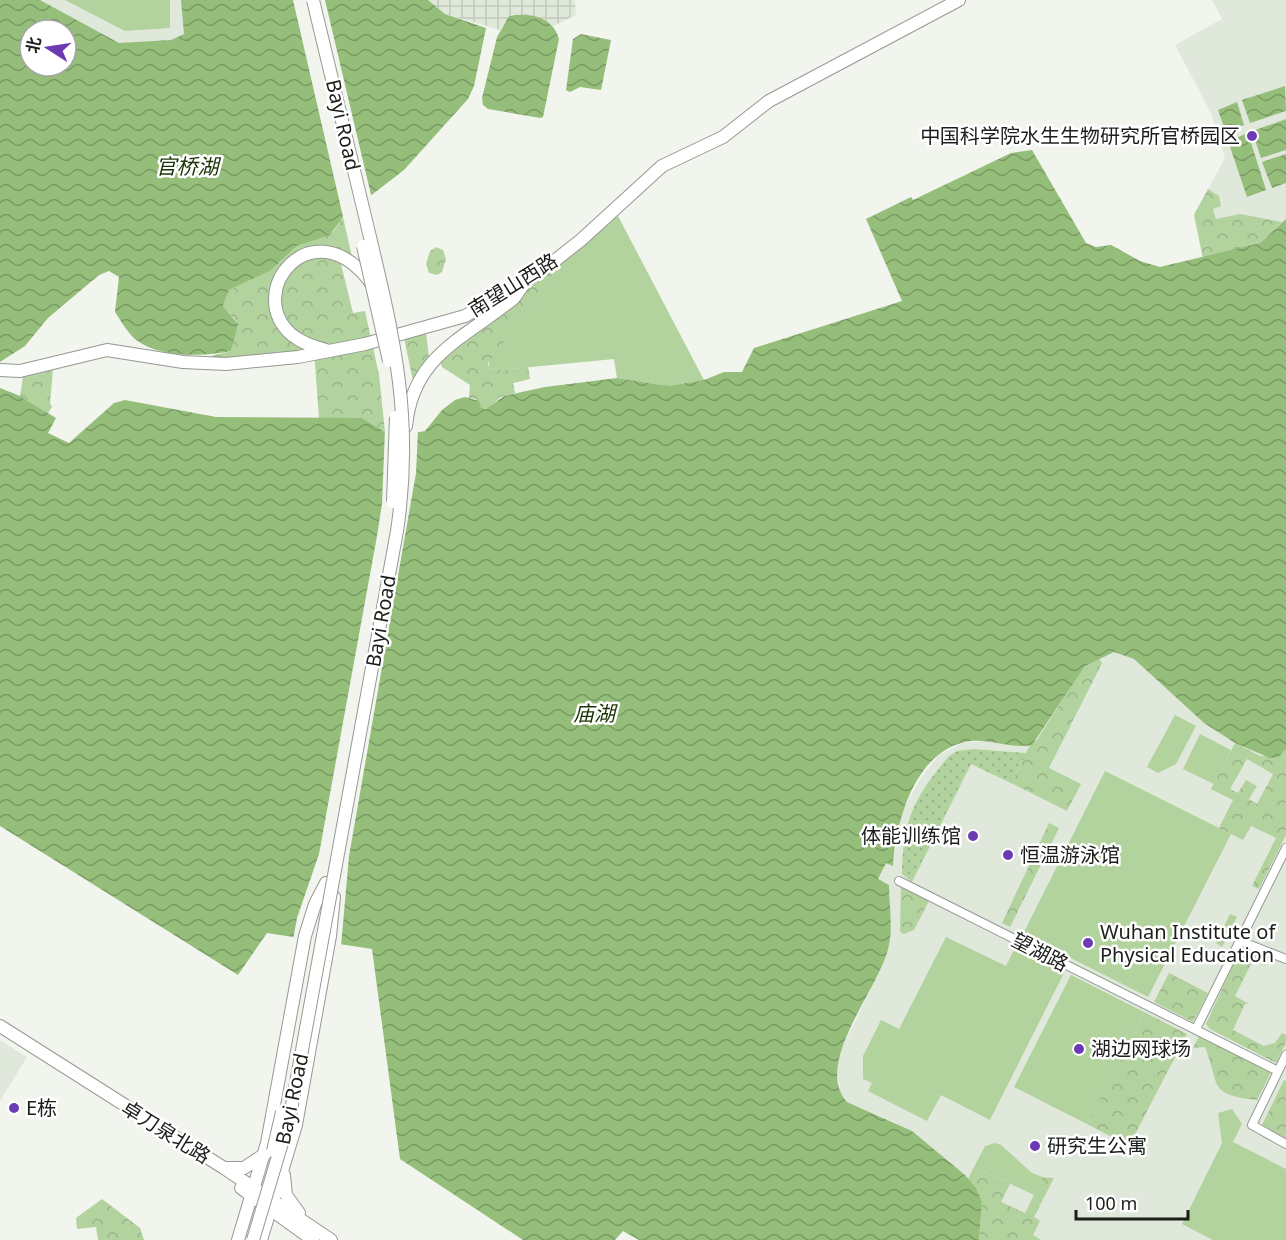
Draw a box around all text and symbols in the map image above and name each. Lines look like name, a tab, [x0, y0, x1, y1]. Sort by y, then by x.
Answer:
north arrow	[18, 18, 78, 78]
text: 北	[21, 35, 46, 55]
street label: Bayi Road	[320, 77, 367, 173]
place label: 中国科学院水生生物研究所官桥园区	[920, 122, 1240, 149]
marker: 中国科学院水生生物研究所官桥园区	[1245, 129, 1259, 143]
water label: 官桥湖	[156, 152, 221, 180]
street label: 南望山西路	[463, 247, 562, 323]
street label: Bayi Road	[359, 573, 402, 669]
water label: 庙湖	[573, 699, 618, 727]
place label: 体能训练馆	[861, 822, 961, 849]
marker: 体能训练馆	[966, 829, 980, 843]
place label: 恒温游泳馆	[1020, 841, 1120, 868]
marker: 恒温游泳馆	[1001, 848, 1015, 862]
place label: Wuhan Institute of Physical Education	[1100, 918, 1276, 968]
street label: 望湖路	[1007, 926, 1073, 977]
marker: Wuhan Institute of Physical Education	[1081, 936, 1095, 950]
place label: 湖边网球场	[1091, 1035, 1191, 1062]
marker: 湖边网球场	[1072, 1042, 1086, 1056]
street label: Bayi Road	[269, 1051, 314, 1147]
place label: E栋	[26, 1094, 57, 1121]
street label: 卓刀泉北路	[117, 1094, 216, 1170]
marker: E栋	[7, 1101, 21, 1115]
place label: 研究生公寓	[1047, 1132, 1147, 1159]
marker: 研究生公寓	[1028, 1139, 1042, 1153]
scale bar	[1076, 1183, 1188, 1221]
text: 100 m	[1085, 1191, 1137, 1215]

